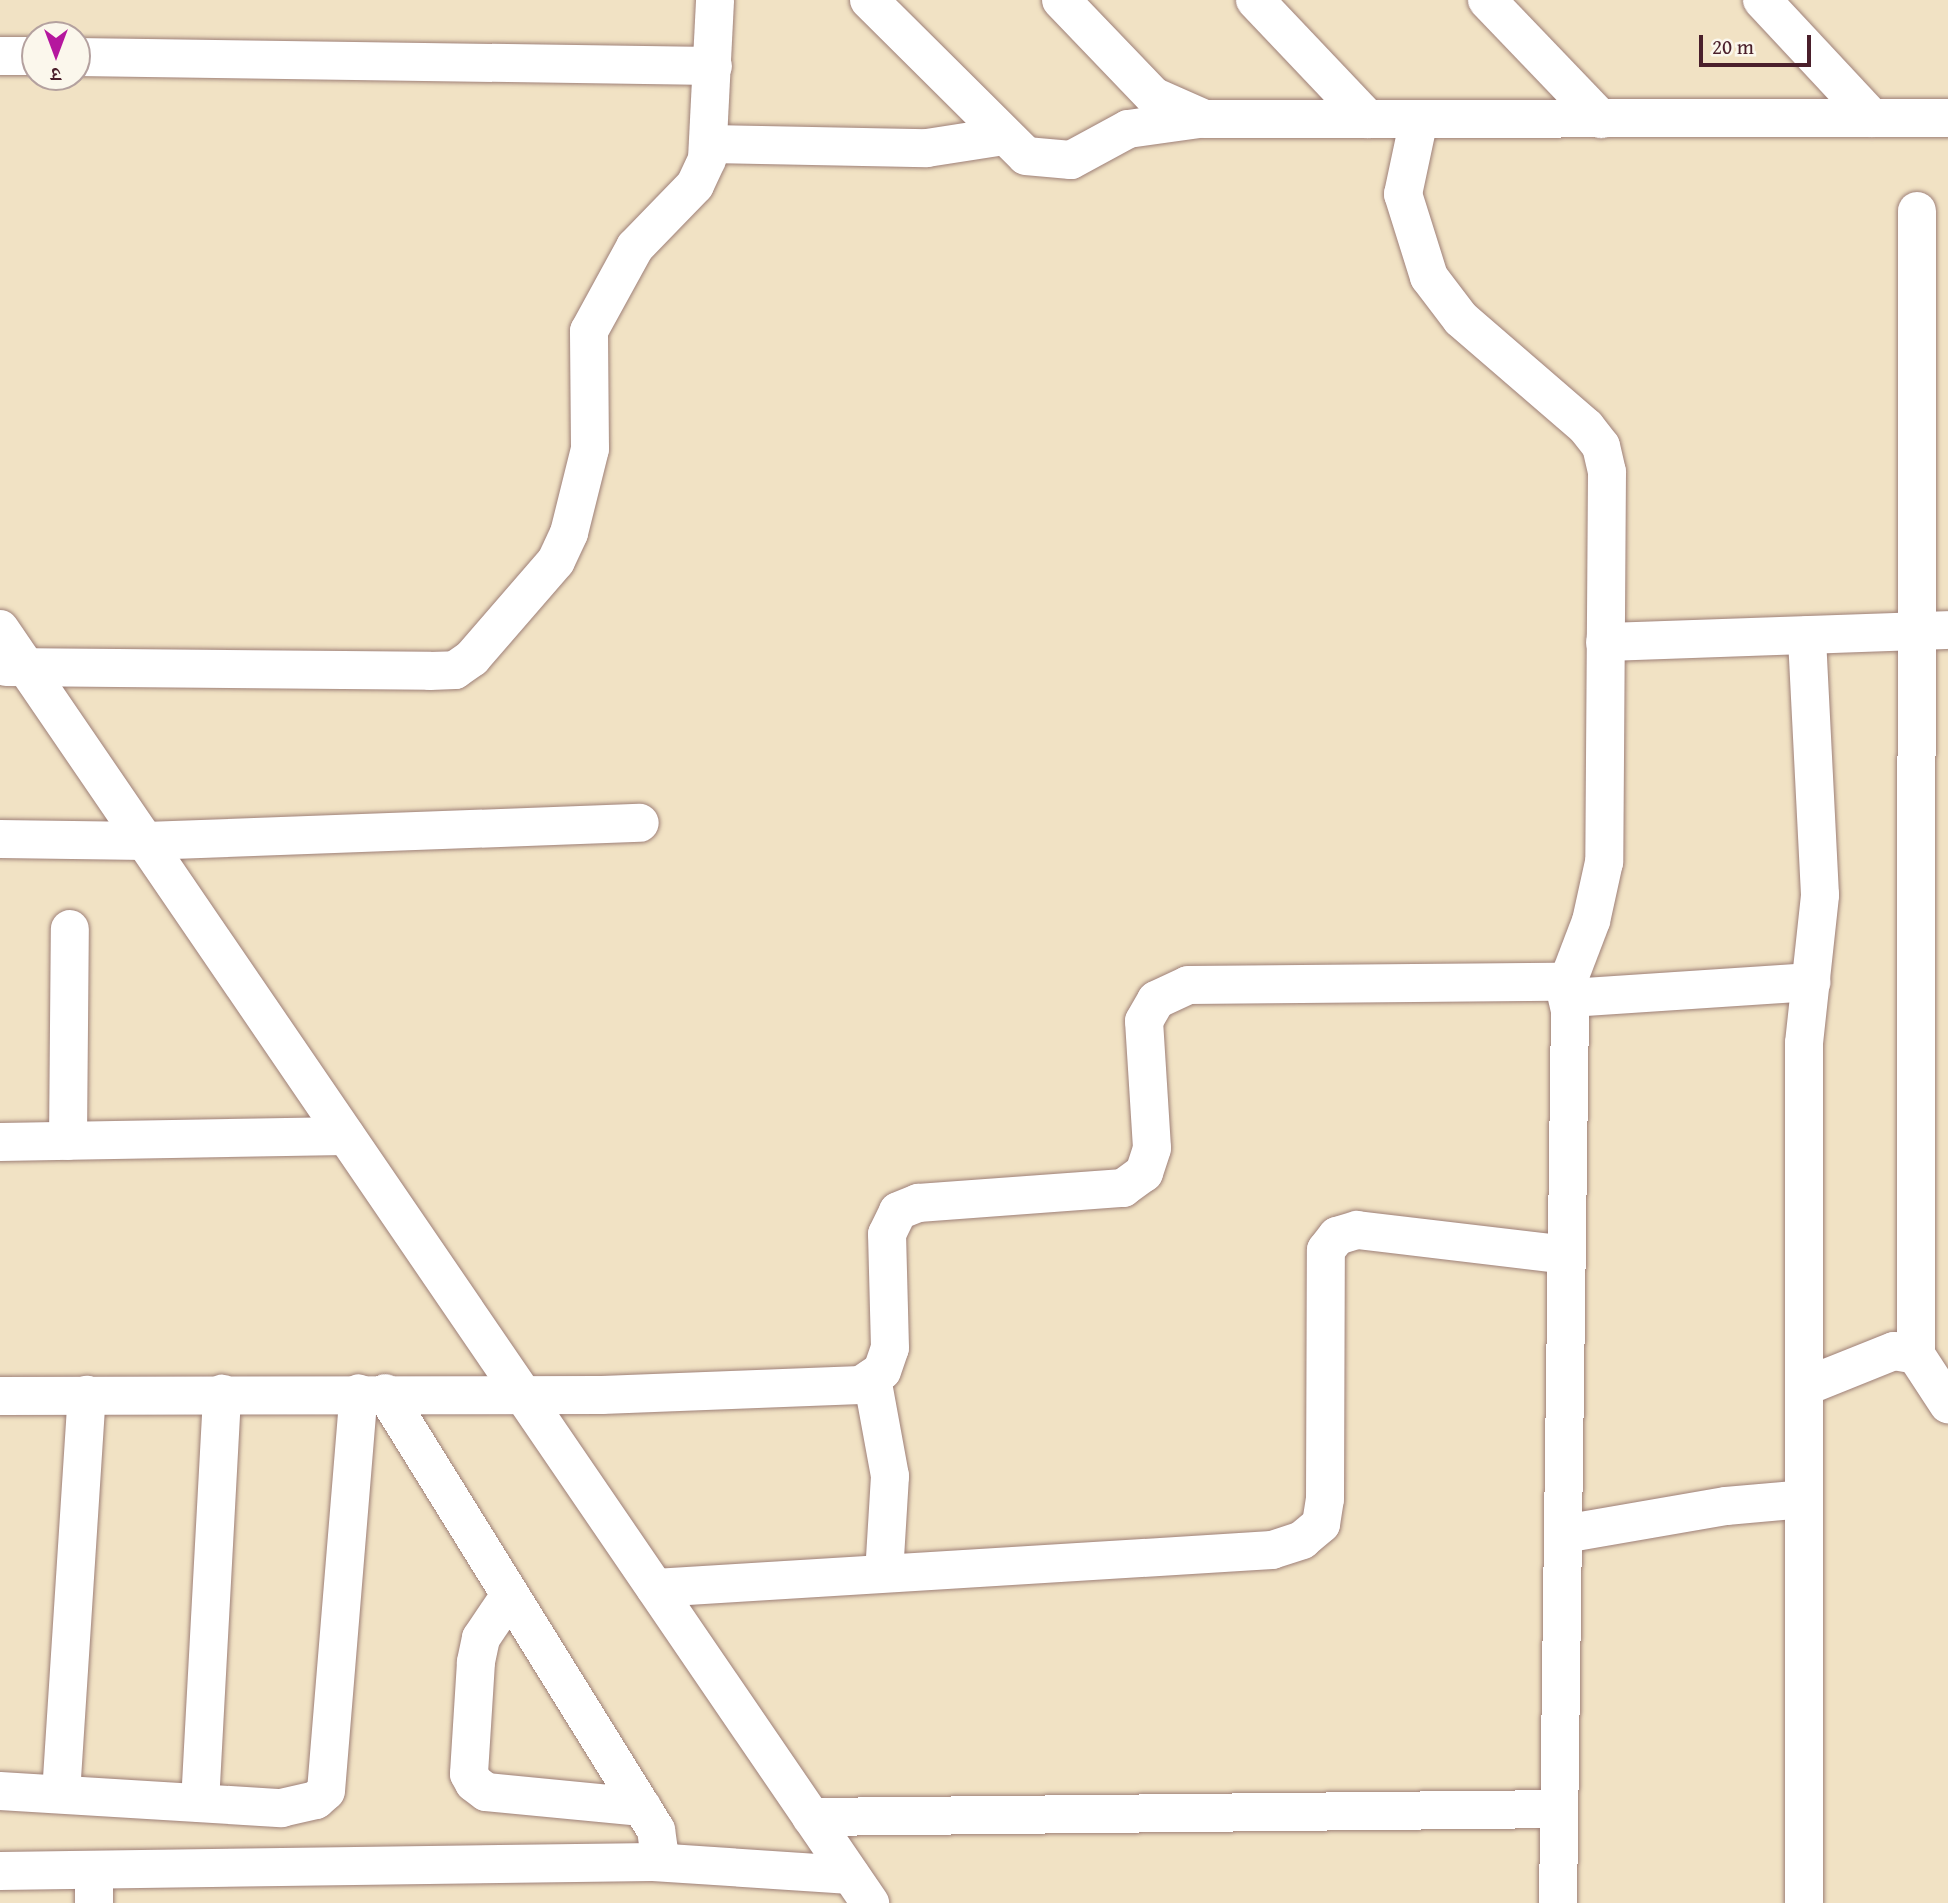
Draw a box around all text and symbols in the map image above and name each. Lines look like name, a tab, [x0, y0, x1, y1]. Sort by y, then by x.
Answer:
north arrow	[21, 21, 91, 91]
scale bar	[1703, 21, 1815, 65]
text: 20 m	[1712, 31, 1754, 62]
text: उ	[51, 61, 61, 89]

